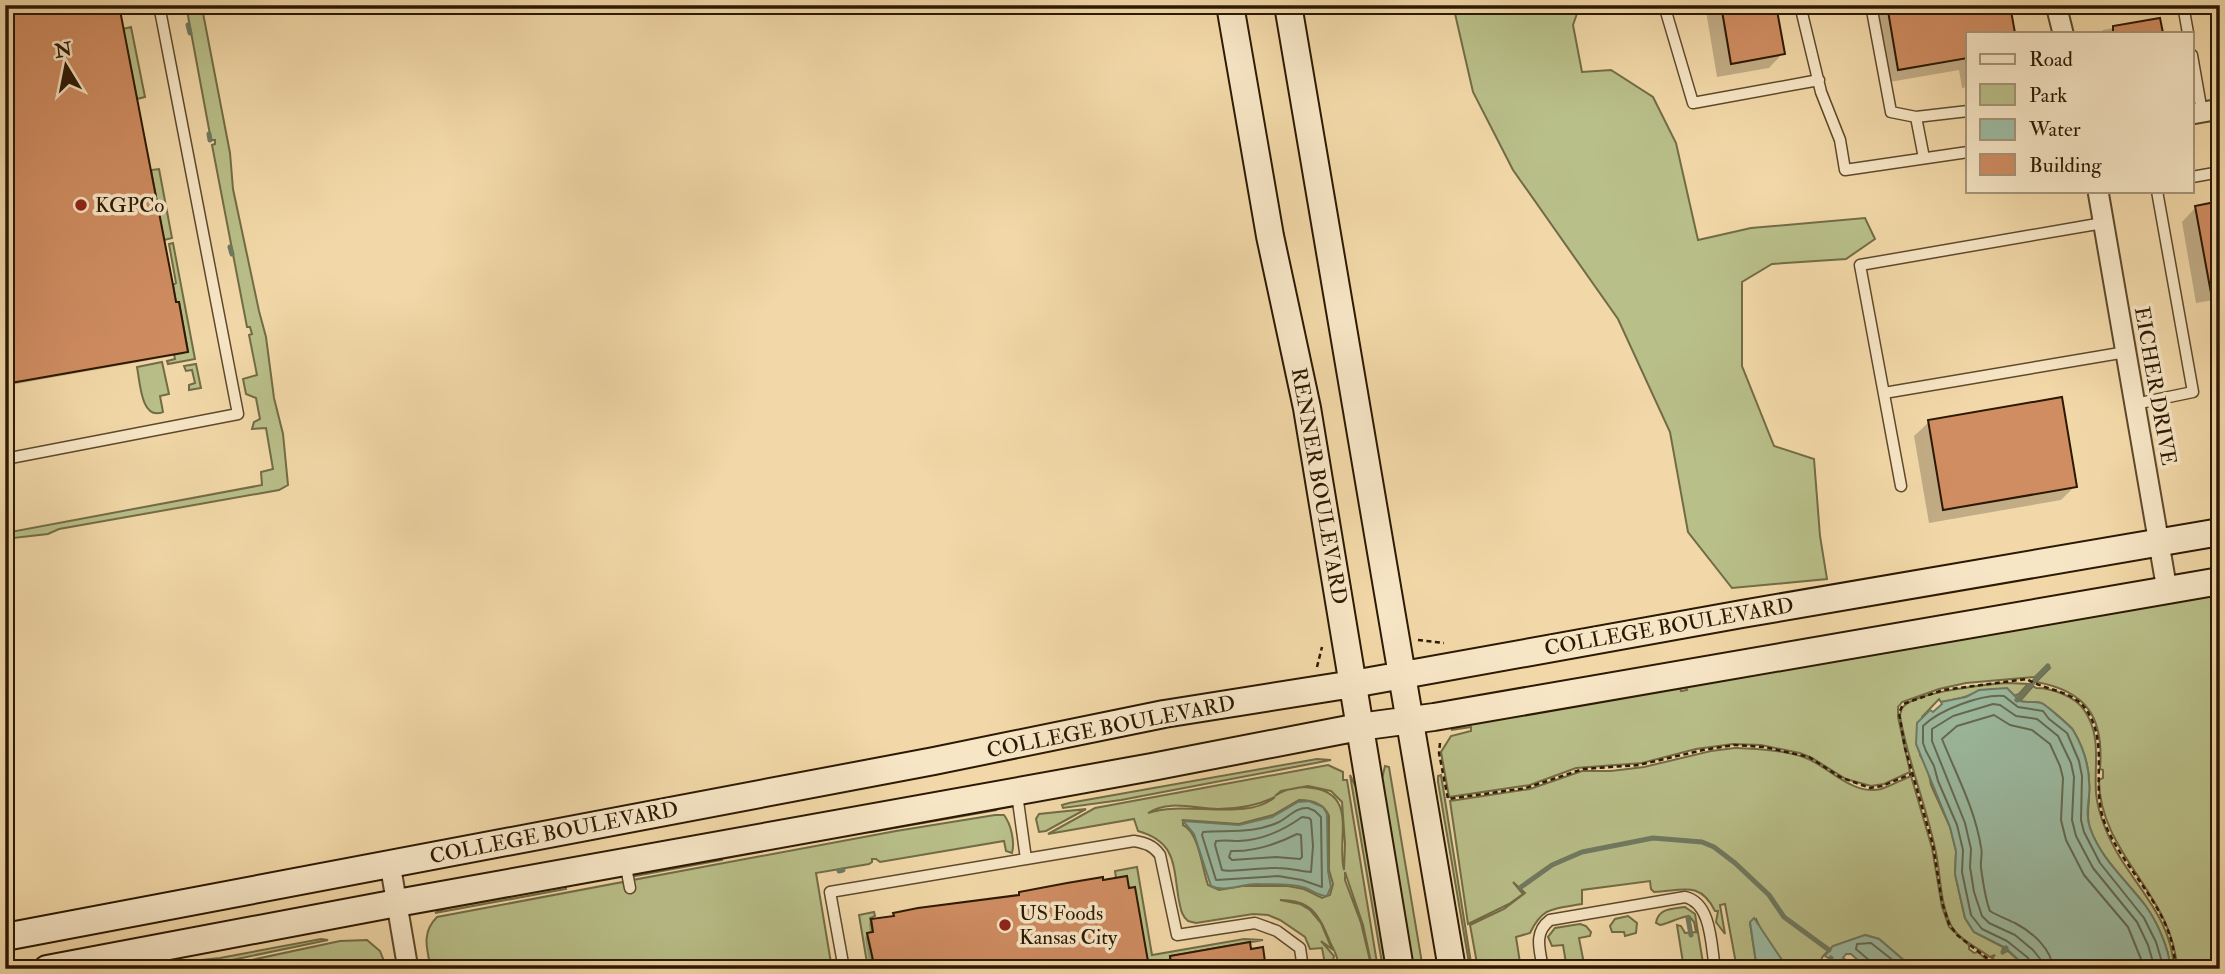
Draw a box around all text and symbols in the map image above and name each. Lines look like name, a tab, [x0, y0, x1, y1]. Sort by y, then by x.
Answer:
north arrow	[32, 32, 102, 102]
legend	[1966, 32, 2194, 192]
text: N	[52, 37, 75, 64]
text: Road	[2029, 46, 2074, 73]
text: Park	[2029, 82, 2067, 109]
text: Water	[2028, 116, 2081, 143]
text: Building	[2029, 152, 2102, 179]
place label: KGPCo	[95, 192, 164, 219]
marker: KGPCo	[73, 197, 89, 213]
street label: EICHER DRIVE	[2128, 304, 2182, 468]
street label: RENNER BOULEVARD	[1285, 365, 1353, 607]
street label: COLLEGE BOULEVARD	[1542, 592, 1796, 662]
street label: COLLEGE BOULEVARD	[984, 690, 1238, 764]
street label: COLLEGE BOULEVARD	[427, 796, 681, 870]
place label: US Foods Kansas City	[1019, 900, 1118, 951]
marker: US Foods Kansas City	[997, 917, 1013, 933]

